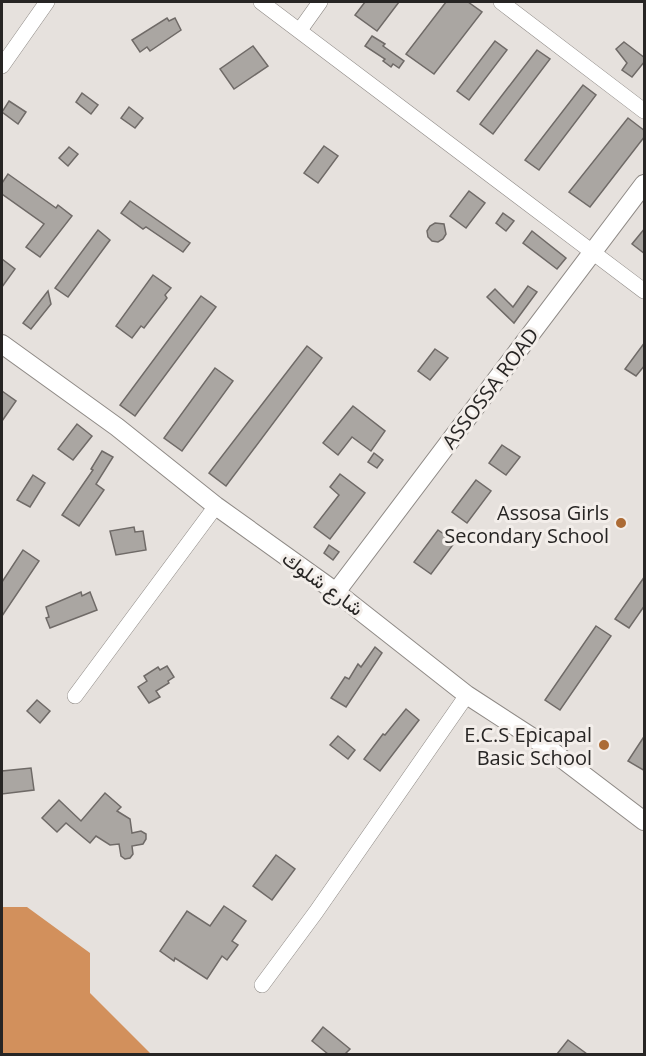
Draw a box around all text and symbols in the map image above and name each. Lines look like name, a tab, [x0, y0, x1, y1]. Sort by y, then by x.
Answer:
street label: ASSOSSA ROAD	[436, 322, 544, 454]
place label: Assosa Girls Secondary School	[444, 499, 609, 549]
marker: Assosa Girls Secondary School	[614, 516, 628, 530]
street label: شارع شلوك	[276, 544, 369, 622]
place label: E.C.S Epicapal Basic School	[464, 721, 592, 771]
marker: E.C.S Epicapal Basic School	[597, 738, 611, 752]

